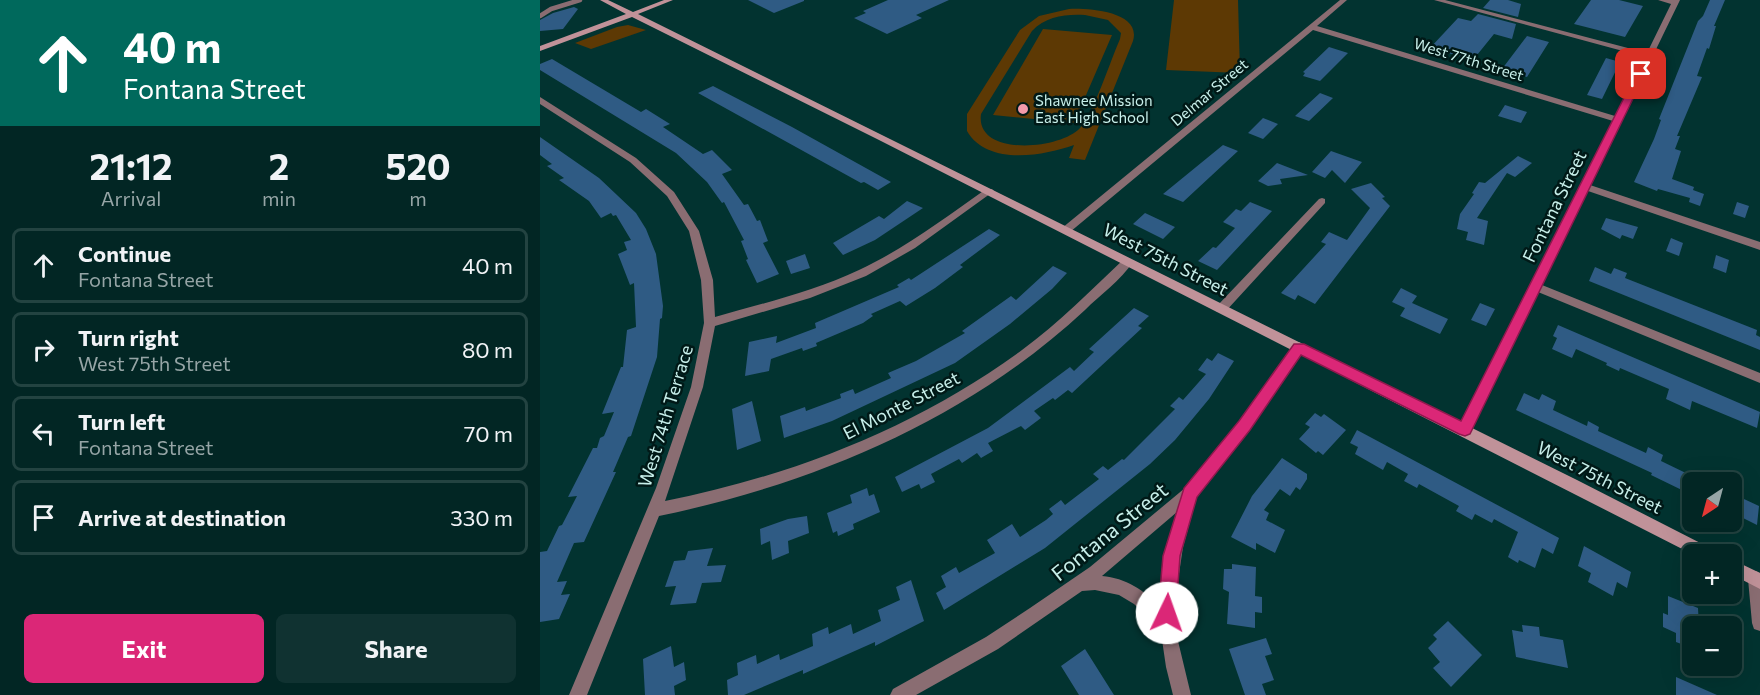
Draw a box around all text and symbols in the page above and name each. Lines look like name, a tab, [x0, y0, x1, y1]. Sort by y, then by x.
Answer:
text: 40 m	[123, 20, 221, 72]
icon: ahead	[24, 24, 102, 102]
street label: West 77th Street	[1412, 34, 1526, 84]
pin	[1615, 48, 1666, 99]
street label: Delmar Street	[1167, 55, 1251, 129]
icon: arrive	[1624, 57, 1657, 90]
text: Fontana Street	[123, 72, 306, 105]
place label: Shawnee Mission East High School	[1035, 91, 1153, 126]
marker: Shawnee Mission East High School	[1016, 102, 1030, 116]
text: 21:12	[89, 143, 173, 187]
text: 2	[269, 143, 289, 187]
text: 520	[385, 143, 451, 187]
street label: Fontana Street	[1517, 146, 1591, 266]
text: Arrival	[101, 186, 161, 210]
text: min	[262, 186, 296, 210]
text: m	[409, 186, 427, 210]
street label: West 75th Street	[1100, 218, 1232, 300]
text: Continue	[78, 240, 171, 267]
icon: ahead	[27, 249, 60, 282]
text: 40 m	[462, 252, 513, 279]
text: Fontana Street	[78, 267, 213, 291]
text: Turn right	[78, 324, 179, 351]
icon: right	[27, 333, 60, 366]
text: 80 m	[462, 336, 513, 363]
street label: West 74th Terrace	[633, 342, 697, 490]
text: West 75th Street	[78, 351, 231, 375]
street label: El Monte Street	[839, 366, 963, 444]
text: Turn left	[78, 408, 165, 435]
icon: left	[27, 417, 60, 450]
text: 70 m	[464, 420, 513, 447]
text: Fontana Street	[78, 435, 213, 459]
street label: West 75th Street	[1534, 436, 1666, 518]
north arrow	[1682, 472, 1742, 532]
map controls	[1682, 472, 1742, 676]
street label: Fontana Street	[1046, 477, 1172, 585]
icon: arrive	[27, 501, 60, 534]
text: Arrive at destination	[78, 504, 286, 531]
text: 330 m	[450, 504, 513, 531]
button: +	[1682, 544, 1742, 604]
position arrow	[1135, 581, 1199, 645]
button: Exit	[24, 614, 264, 683]
button: Share	[276, 614, 516, 683]
button: −	[1682, 616, 1742, 676]

